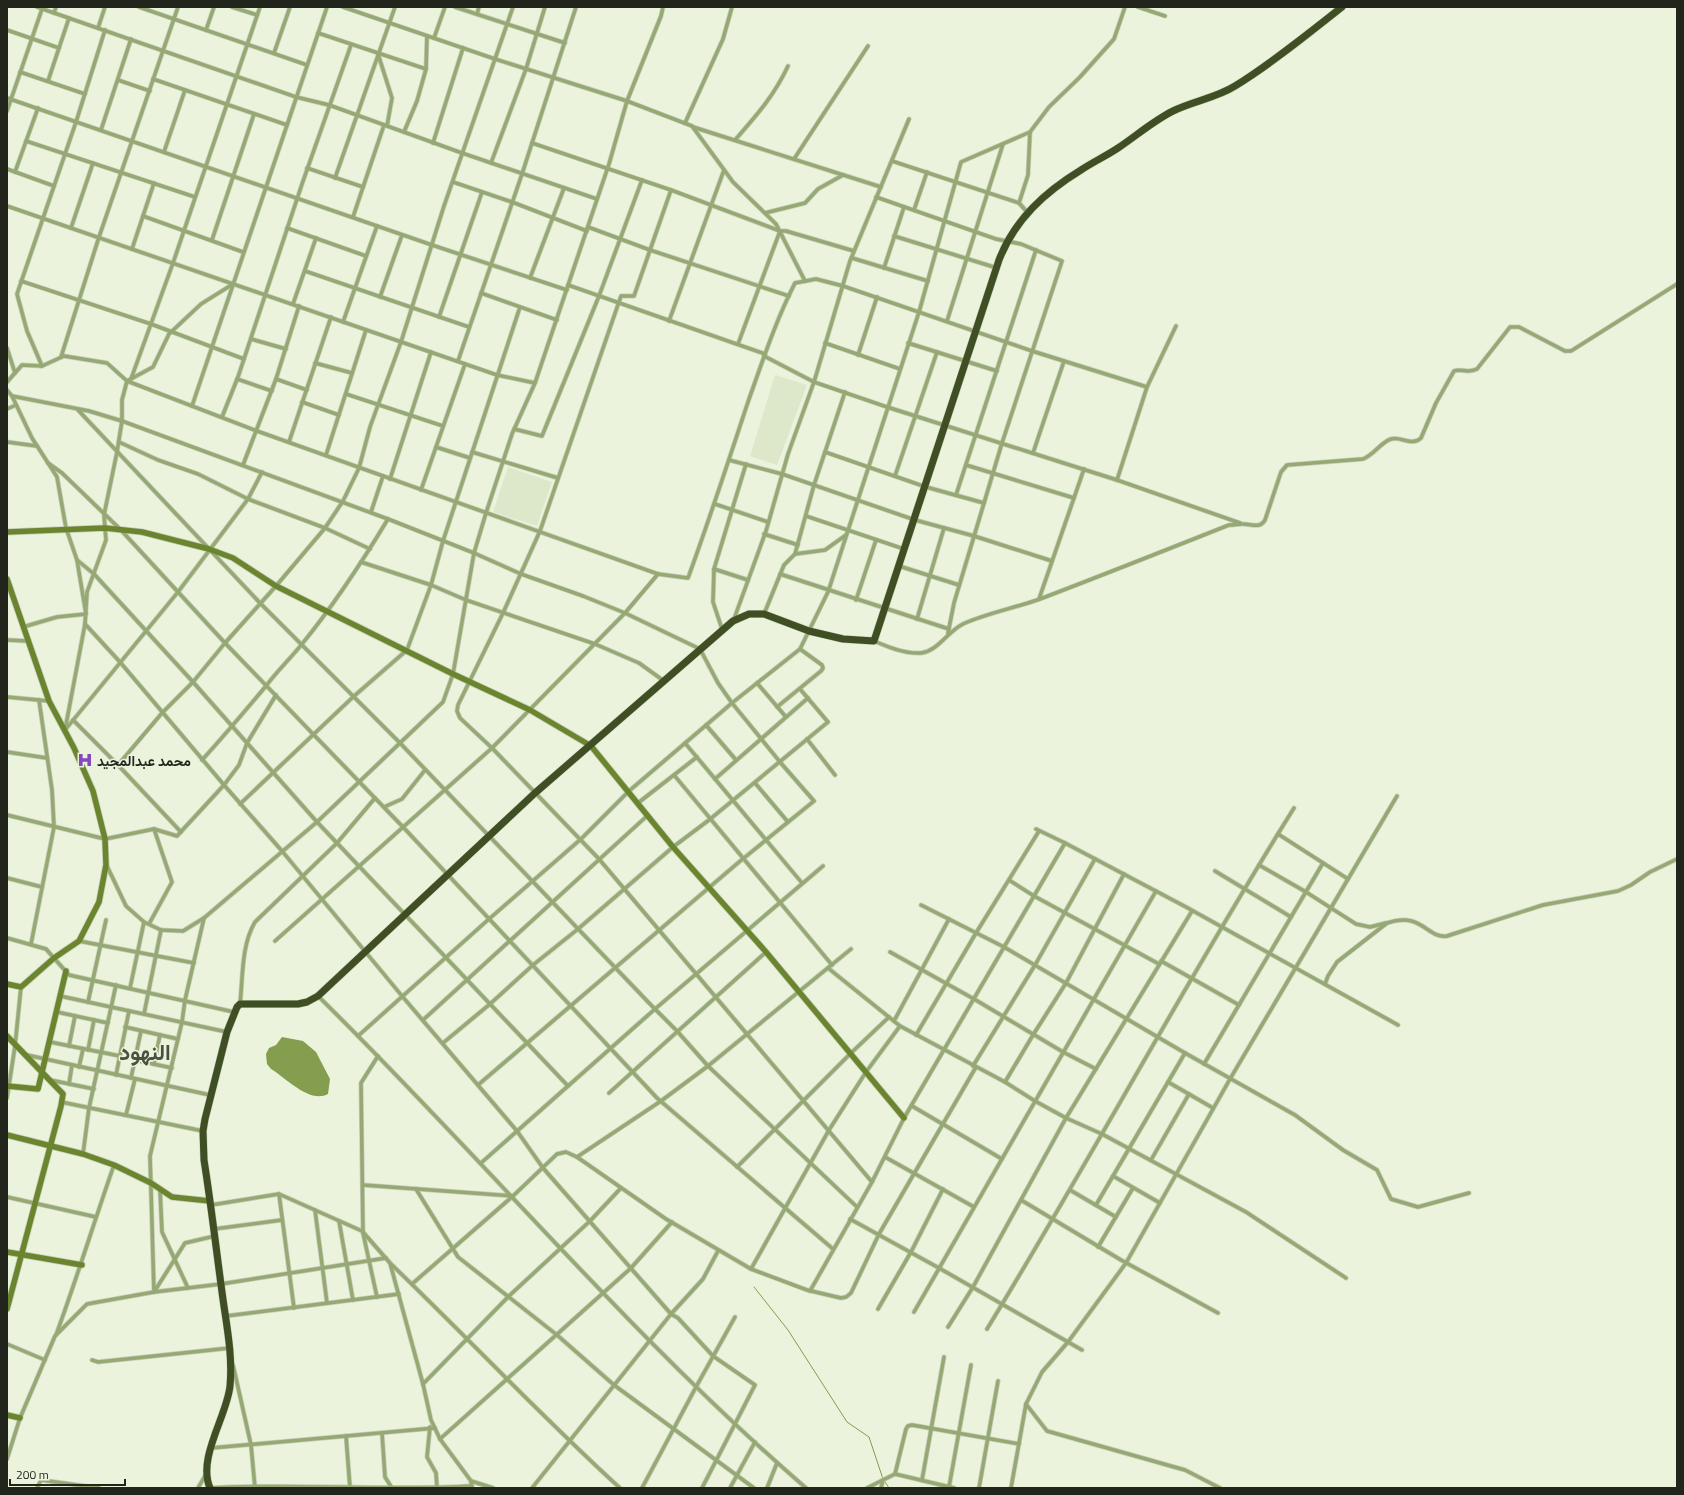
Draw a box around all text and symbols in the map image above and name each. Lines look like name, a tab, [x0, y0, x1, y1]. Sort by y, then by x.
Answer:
place label: محمد عبدالمجيد	[97, 750, 191, 771]
hospital icon: محمد عبدالمجيد	[76, 751, 94, 769]
district label: النهود	[119, 1035, 171, 1069]
scale bar	[10, 1461, 125, 1487]
text: 200 m	[16, 1465, 49, 1484]

